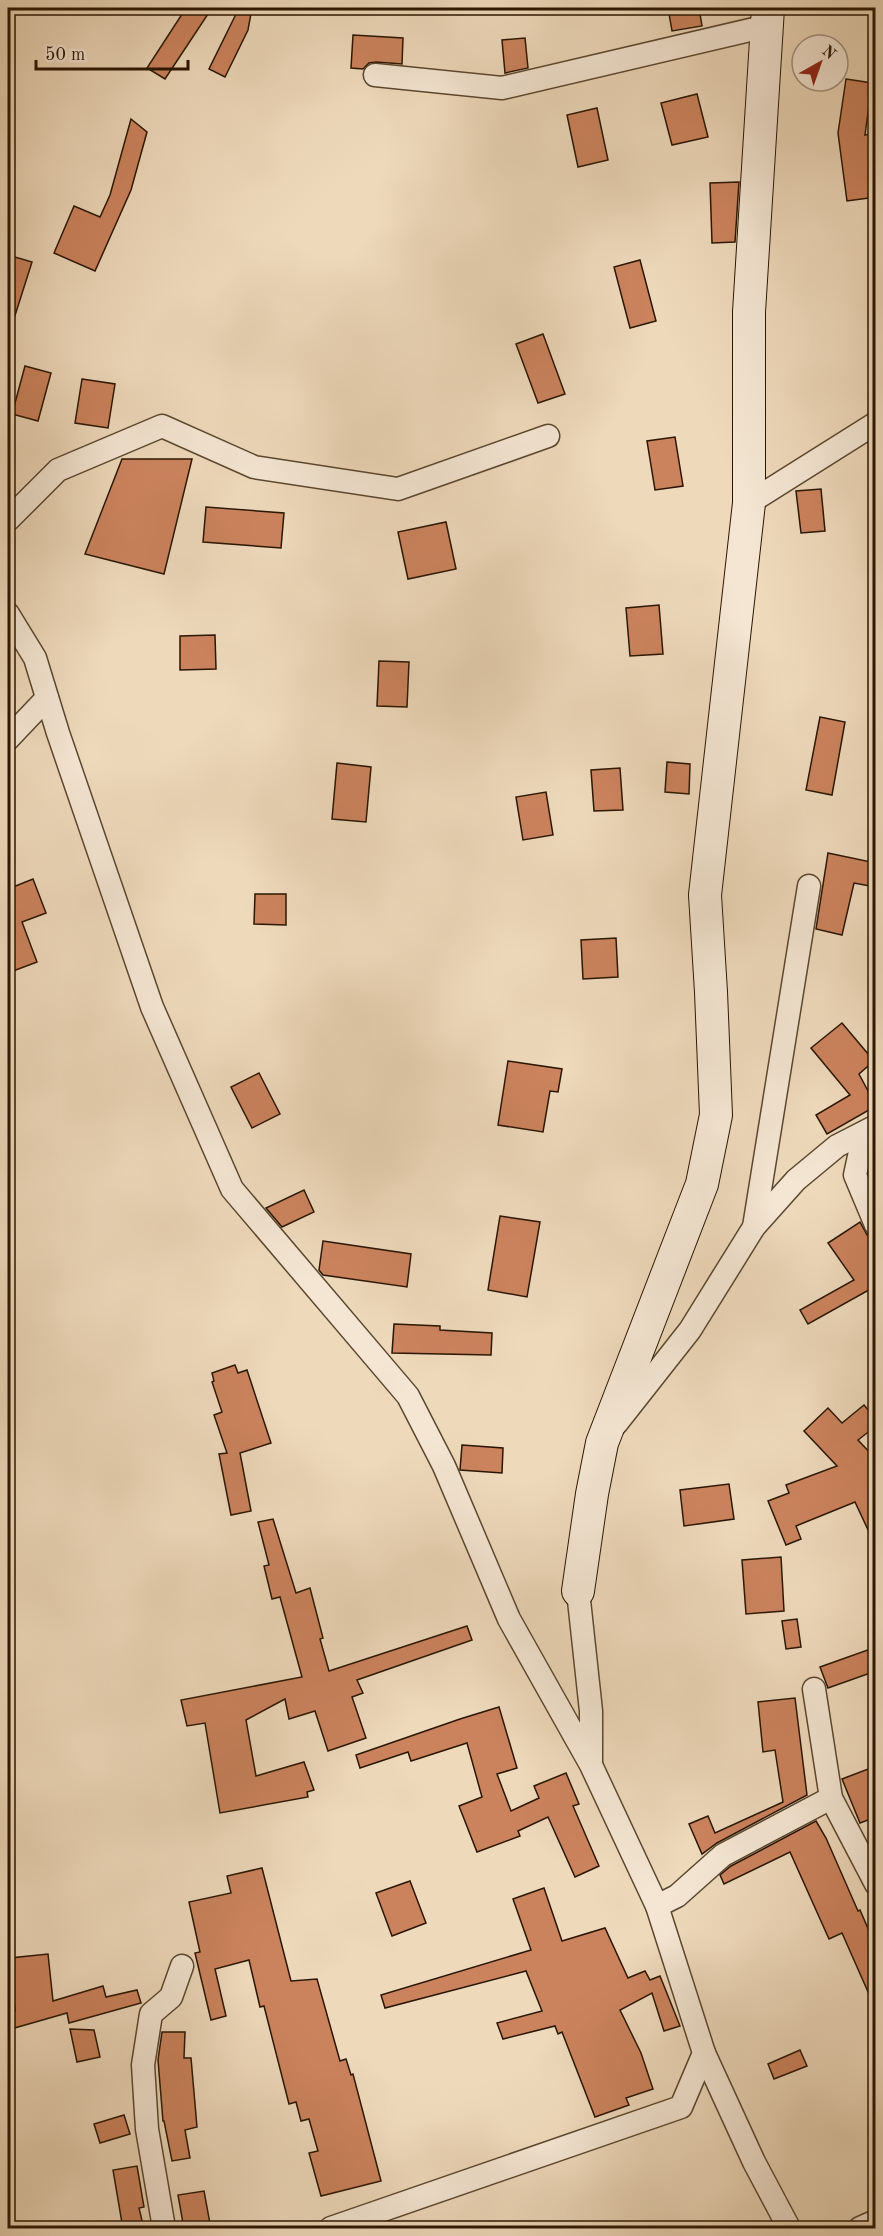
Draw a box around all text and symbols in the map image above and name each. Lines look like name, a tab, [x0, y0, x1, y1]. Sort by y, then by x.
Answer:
scale bar	[36, 33, 188, 71]
north arrow	[790, 33, 850, 93]
text: N	[819, 43, 839, 64]
text: 50 m	[45, 46, 85, 64]

